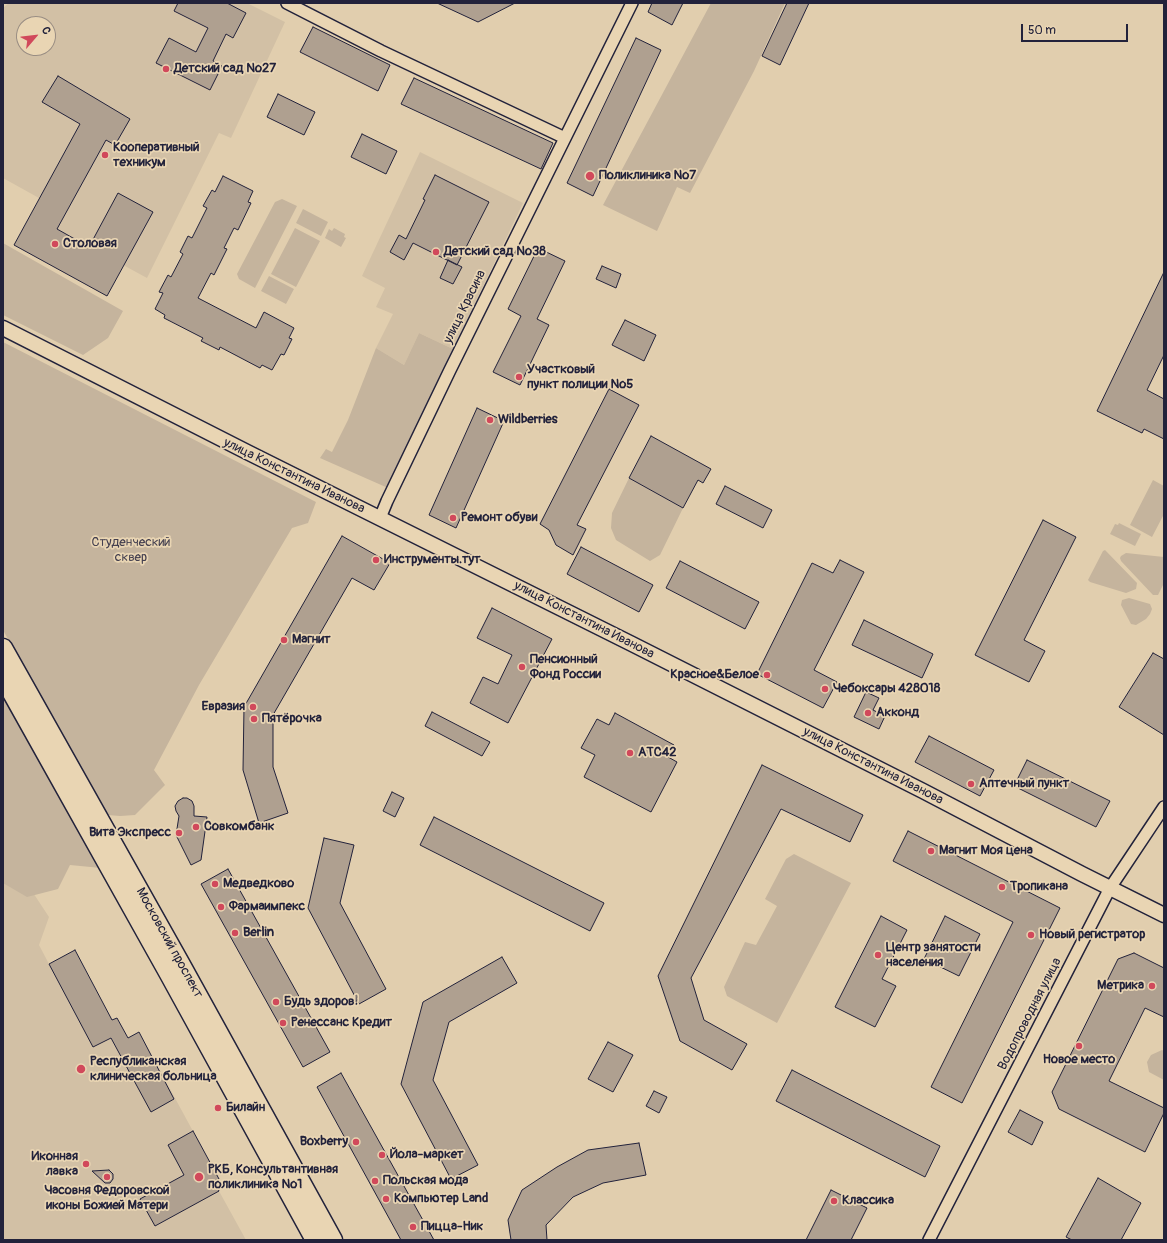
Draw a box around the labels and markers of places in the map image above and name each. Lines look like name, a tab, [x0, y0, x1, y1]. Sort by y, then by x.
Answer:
place label: Детский сад №27	[174, 61, 276, 77]
marker: Детский сад №27	[161, 64, 171, 74]
place label: Кооперативный техникум	[113, 140, 199, 171]
marker: Кооперативный техникум	[100, 150, 110, 160]
place label: Поликлиника №7	[599, 168, 696, 184]
marker: Поликлиника №7	[584, 170, 596, 182]
place label: Столовая	[63, 236, 117, 252]
marker: Столовая	[50, 239, 60, 249]
place label: Детский сад №38	[444, 244, 546, 260]
marker: Детский сад №38	[431, 247, 441, 257]
place label: Участковый пункт полиции №5	[527, 362, 633, 393]
marker: Участковый пункт полиции №5	[514, 372, 524, 382]
place label: Wildberries	[498, 412, 557, 428]
marker: Wildberries	[485, 415, 495, 425]
place label: Ремонт обуви	[461, 510, 537, 526]
marker: Ремонт обуви	[448, 513, 458, 523]
place label: Инструменты.тут	[384, 552, 481, 568]
marker: Инструменты.тут	[371, 555, 381, 565]
place label: Магнит	[292, 632, 331, 648]
marker: Магнит	[279, 635, 289, 645]
place label: Пенсионный Фонд России	[530, 652, 601, 683]
marker: Пенсионный Фонд России	[517, 662, 527, 672]
place label: Красное&Белое	[670, 667, 759, 683]
marker: Красное&Белое	[762, 670, 772, 680]
place label: Чебоксары 428018	[833, 681, 940, 697]
marker: Чебоксары 428018	[820, 684, 830, 694]
place label: Евразия	[202, 699, 245, 715]
marker: Евразия	[248, 702, 258, 712]
place label: Акконд	[876, 705, 919, 721]
marker: Акконд	[863, 708, 873, 718]
place label: Пятёрочка	[262, 711, 322, 727]
marker: Пятёрочка	[249, 714, 259, 724]
place label: АТС42	[638, 745, 676, 761]
marker: АТС42	[625, 748, 635, 758]
place label: Аптечный пункт	[979, 776, 1069, 792]
marker: Аптечный пункт	[966, 779, 976, 789]
place label: Совкомбанк	[204, 819, 274, 835]
marker: Совкомбанк	[191, 822, 201, 832]
place label: Вита Экспресс	[89, 825, 171, 841]
marker: Вита Экспресс	[174, 828, 184, 838]
place label: Магнит Моя цена	[939, 843, 1033, 859]
marker: Магнит Моя цена	[926, 846, 936, 856]
place label: Медведково	[223, 876, 294, 892]
marker: Медведково	[210, 879, 220, 889]
place label: Тропикана	[1010, 879, 1068, 895]
marker: Тропикана	[997, 882, 1007, 892]
place label: Фармаимпекс	[229, 899, 305, 915]
marker: Фармаимпекс	[216, 902, 226, 912]
place label: Berlin	[243, 925, 274, 941]
place label: Новый регистратор	[1039, 927, 1145, 943]
marker: Berlin	[230, 928, 240, 938]
marker: Новый регистратор	[1026, 930, 1036, 940]
place label: Центр занятости населения	[886, 940, 981, 971]
marker: Центр занятости населения	[873, 950, 883, 960]
place label: Метрика	[1097, 978, 1144, 994]
marker: Метрика	[1147, 981, 1157, 991]
place label: Будь здоров!	[284, 994, 358, 1010]
marker: Будь здоров!	[271, 997, 281, 1007]
place label: Ренессанс Кредит	[291, 1015, 392, 1031]
marker: Ренессанс Кредит	[278, 1018, 288, 1028]
marker: Новое место	[1074, 1041, 1084, 1051]
place label: Новое место	[1043, 1052, 1115, 1068]
place label: Республиканская клиническая больница	[90, 1054, 217, 1085]
marker: Республиканская клиническая больница	[75, 1063, 87, 1075]
place label: Билайн	[226, 1100, 265, 1116]
marker: Билайн	[213, 1103, 223, 1113]
place label: Boxberry	[300, 1134, 348, 1150]
marker: Boxberry	[351, 1137, 361, 1147]
place label: Йола-маркет	[390, 1147, 464, 1163]
place label: Иконная лавка	[31, 1149, 78, 1180]
marker: Йола-маркет	[377, 1150, 387, 1160]
marker: Иконная лавка	[81, 1159, 91, 1169]
place label: РКБ, Консультантивная поликлиника №1	[208, 1162, 338, 1193]
marker: РКБ, Консультантивная поликлиника №1	[193, 1171, 205, 1183]
marker: Часовня Федоровской иконы Божией Матери	[102, 1172, 112, 1182]
place label: Польская мода	[383, 1173, 468, 1189]
marker: Польская мода	[370, 1176, 380, 1186]
place label: Часовня Федоровской иконы Божией Матери	[44, 1183, 170, 1214]
place label: Компьютер Land	[394, 1191, 488, 1207]
place label: Классика	[842, 1193, 894, 1209]
marker: Компьютер Land	[381, 1194, 391, 1204]
marker: Классика	[829, 1196, 839, 1206]
place label: Пицца-Ник	[421, 1219, 483, 1235]
marker: Пицца-Ник	[408, 1222, 418, 1232]

